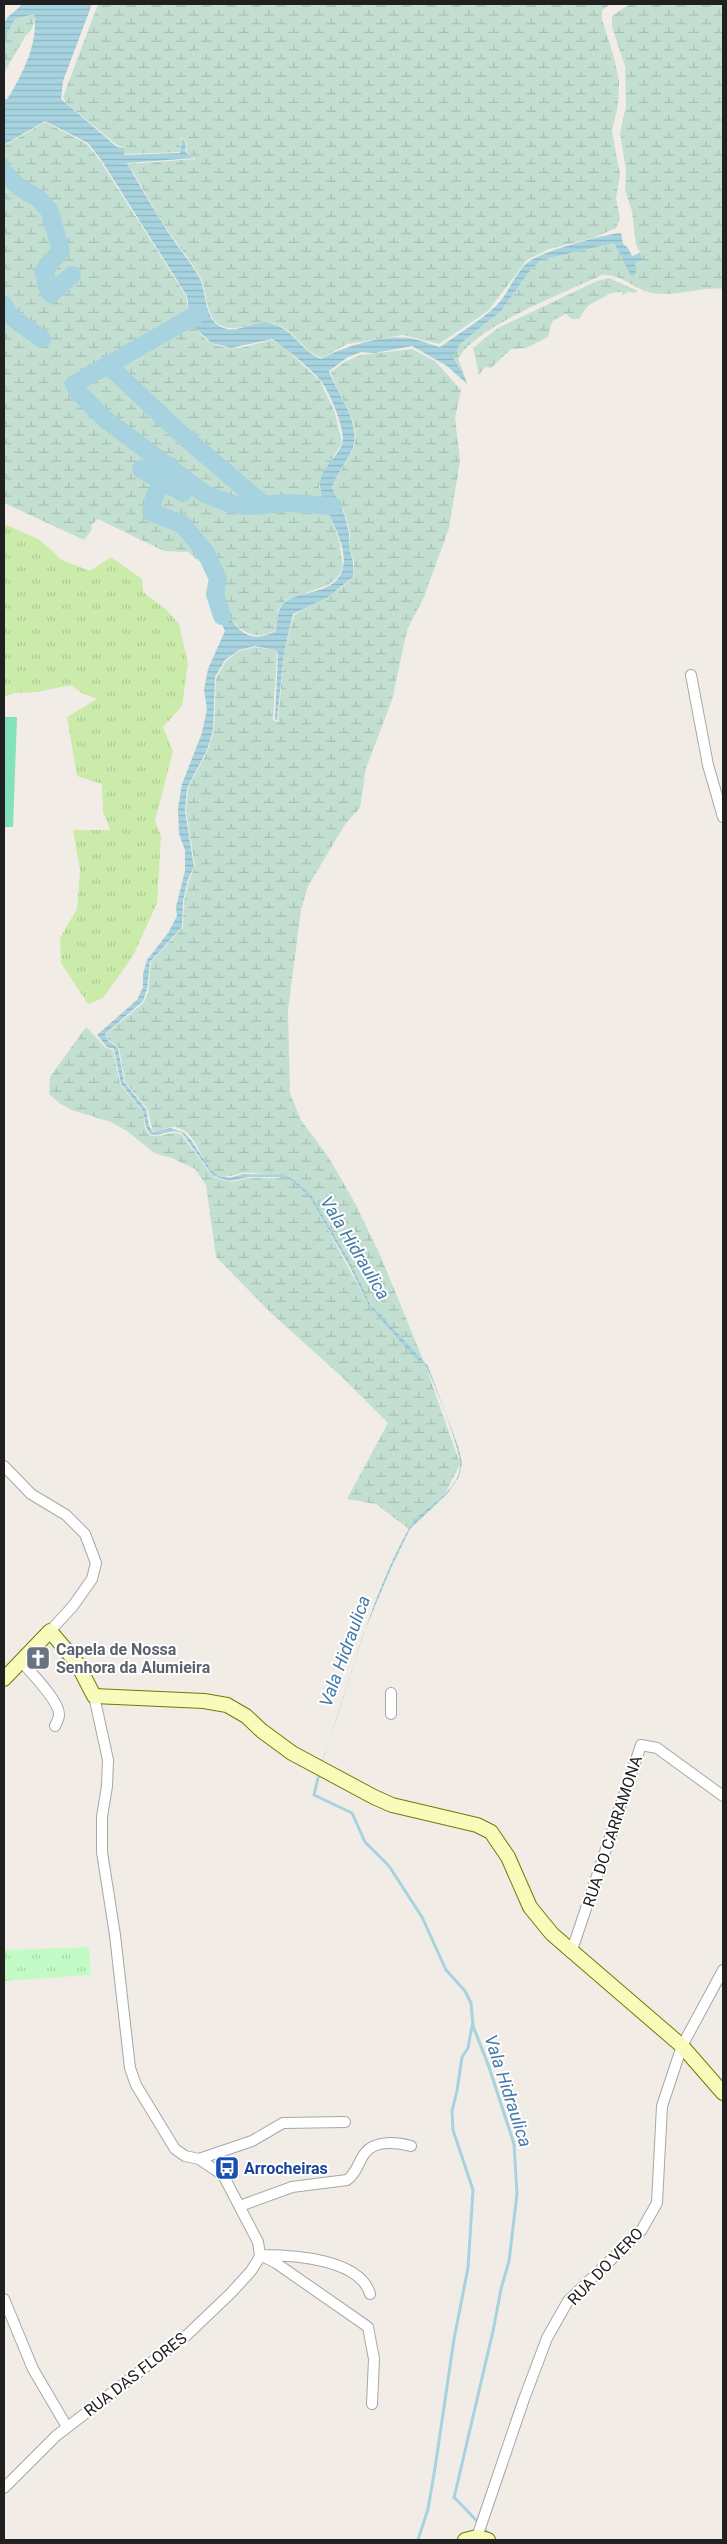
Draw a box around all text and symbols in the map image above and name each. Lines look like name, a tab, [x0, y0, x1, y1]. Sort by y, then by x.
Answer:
water label: Vala Hidraulica	[316, 1192, 394, 1303]
water label: Vala Hidraulica	[315, 1592, 374, 1709]
place label: Capela de Nossa Senhora da Alumieira	[56, 1640, 211, 1677]
church icon: Capela de Nossa Senhora da Alumieira	[25, 1645, 51, 1671]
street label: RUA DO CARRAMONA	[579, 1753, 646, 1909]
water label: Vala Hidraulica	[480, 2032, 537, 2150]
bus stop icon: Arrocheiras	[214, 2155, 240, 2181]
place label: Arrocheiras	[244, 2159, 328, 2178]
street label: RUA DO VERO	[564, 2224, 647, 2309]
street label: RUA DAS FLORES	[80, 2328, 190, 2420]

